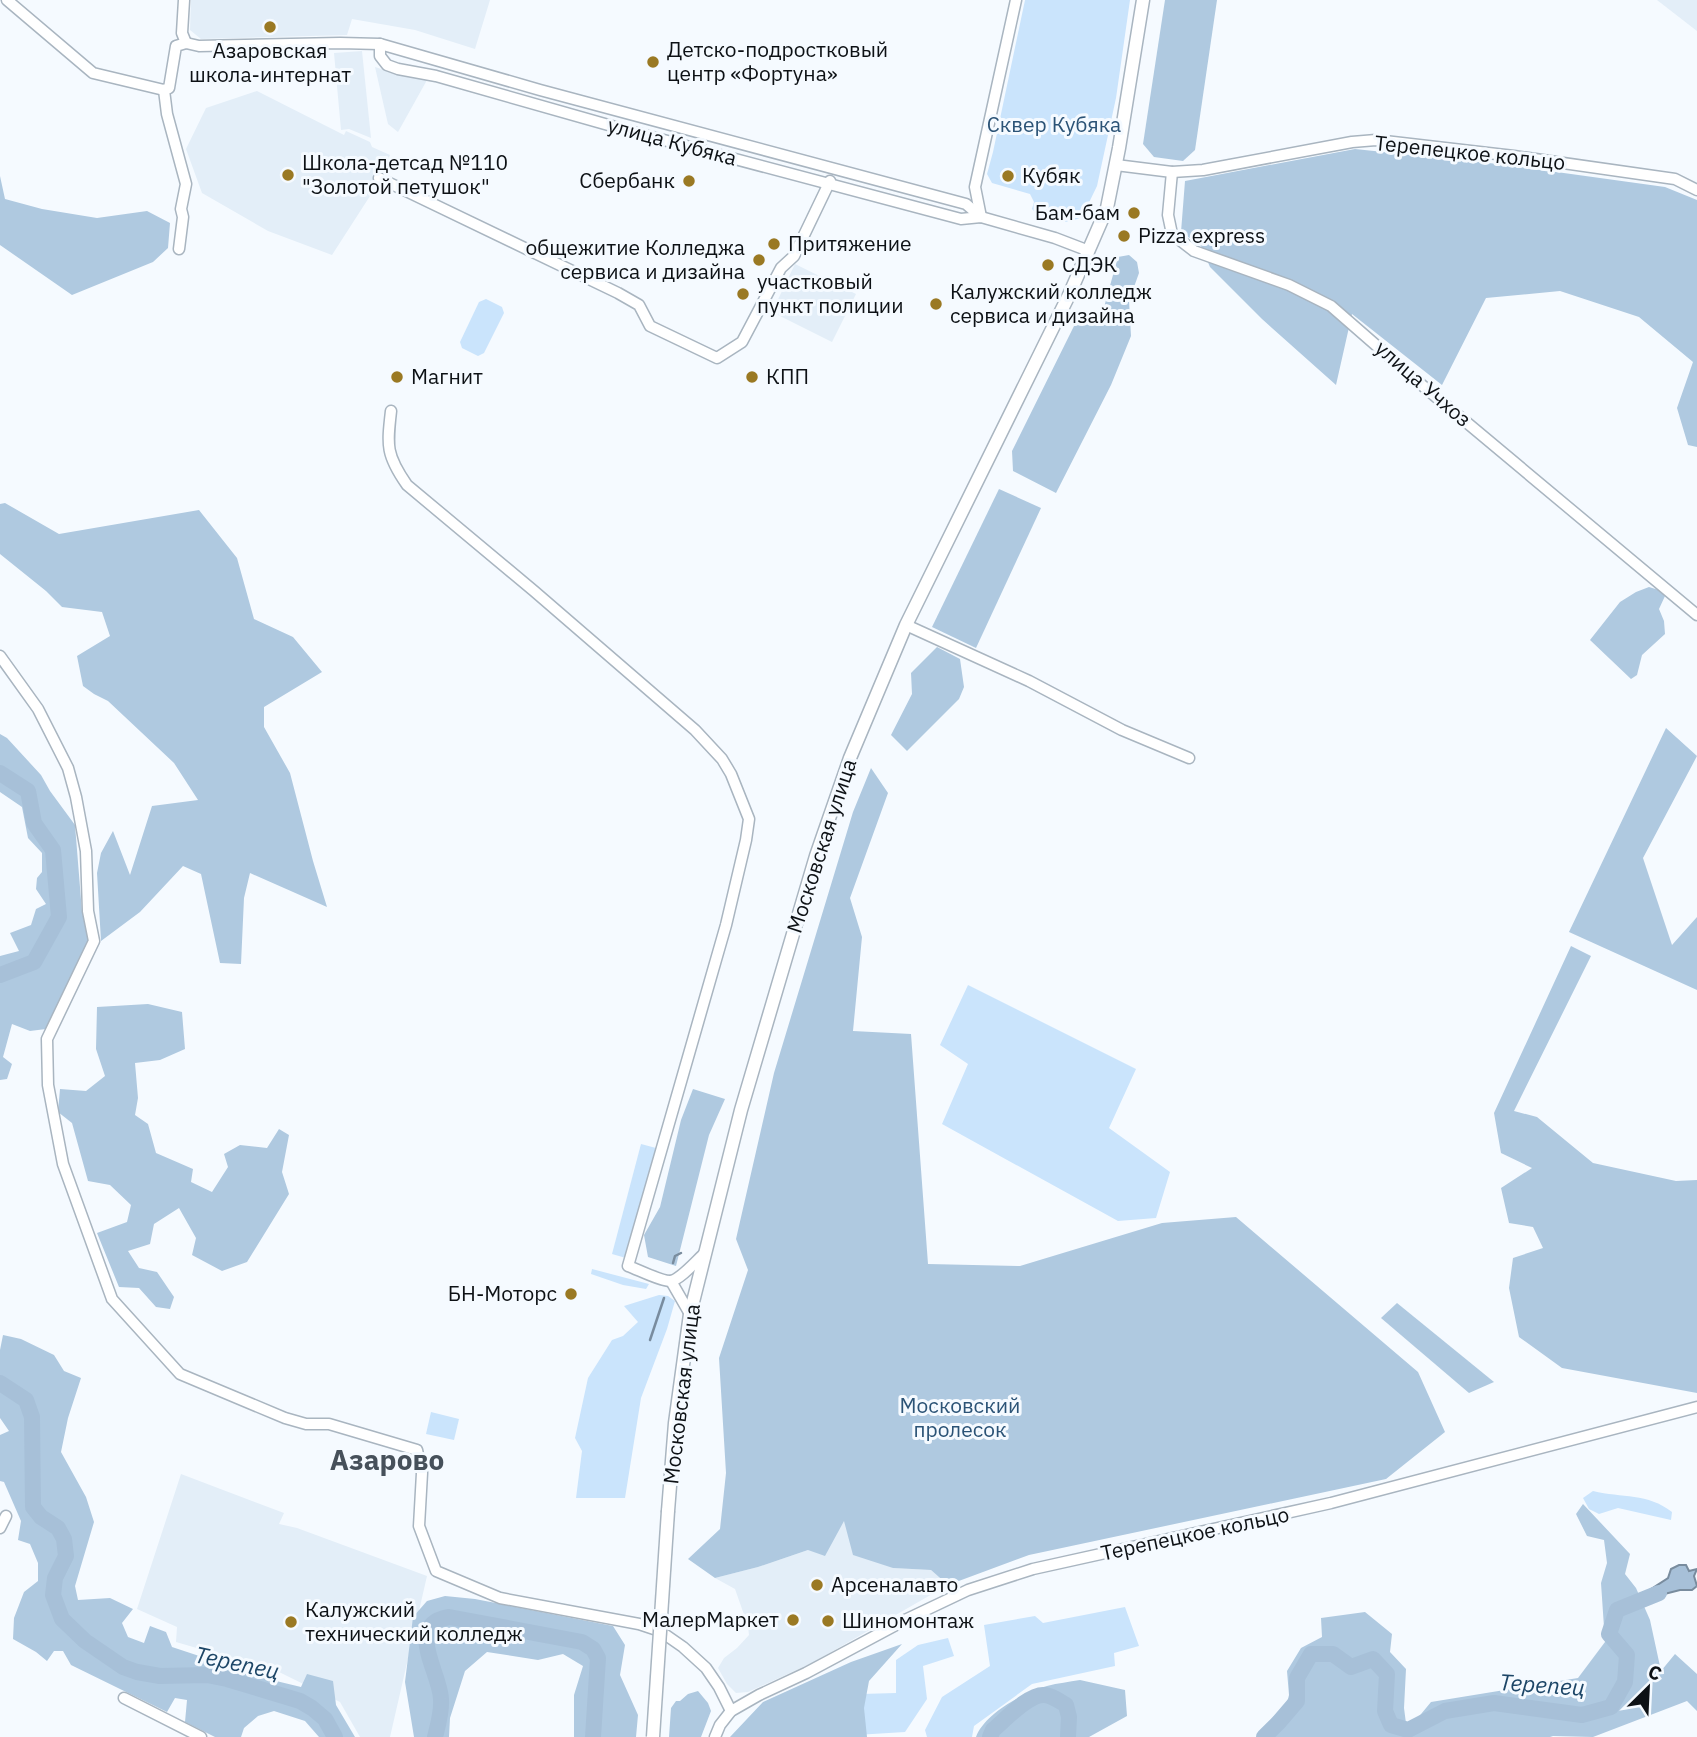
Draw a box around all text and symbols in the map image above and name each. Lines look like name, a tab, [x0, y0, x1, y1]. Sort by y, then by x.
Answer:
marker: Азаровская школа-интернат	[262, 19, 278, 35]
place label: Детско-подростковый центр «Фортуна»	[667, 35, 888, 87]
place label: Азаровская школа-интернат	[189, 36, 351, 88]
marker: Детско-подростковый центр «Фортуна»	[645, 54, 661, 70]
street label: улица Кубяка	[605, 110, 740, 172]
park label: Сквер Кубяка	[987, 110, 1121, 138]
street label: Терепецкое кольцо	[1373, 128, 1567, 176]
place label: Школа-детсад №110 "Золотой петушок"	[302, 148, 508, 200]
place label: Кубяк	[1022, 161, 1081, 189]
place label: Сбербанк	[579, 166, 675, 194]
marker: Школа-детсад №110 "Золотой петушок"	[280, 167, 296, 183]
marker: Кубяк	[1000, 168, 1016, 184]
marker: Сбербанк	[681, 173, 697, 189]
place label: Бам-бам	[1035, 198, 1120, 226]
marker: Бам-бам	[1126, 205, 1142, 221]
place label: Pizza express	[1138, 221, 1265, 249]
marker: Pizza express	[1116, 228, 1132, 244]
place label: Притяжение	[788, 229, 912, 257]
place label: общежитие Колледжа сервиса и дизайна	[525, 233, 745, 285]
marker: Притяжение	[766, 236, 782, 252]
place label: СДЭК	[1062, 250, 1117, 278]
marker: общежитие Колледжа сервиса и дизайна	[751, 252, 767, 268]
marker: СДЭК	[1040, 257, 1056, 273]
place label: участковый пункт полиции	[757, 267, 904, 319]
place label: Калужский колледж сервиса и дизайна	[950, 277, 1152, 329]
marker: участковый пункт полиции	[735, 286, 751, 302]
marker: Калужский колледж сервиса и дизайна	[928, 296, 944, 312]
street label: улица Учхоз	[1370, 334, 1478, 433]
place label: Магнит	[411, 362, 483, 390]
place label: КПП	[766, 362, 809, 390]
marker: Магнит	[389, 369, 405, 385]
marker: КПП	[744, 369, 760, 385]
street label: Московская улица	[780, 755, 862, 936]
place label: БН-Моторс	[448, 1279, 557, 1307]
marker: БН-Моторс	[563, 1286, 579, 1302]
street label: Московская улица	[656, 1302, 706, 1486]
park label: Московский пролесок	[900, 1391, 1020, 1443]
district label: Азарово	[330, 1441, 444, 1478]
street label: Терепецкое кольцо	[1098, 1499, 1291, 1567]
place label: Арсеналавто	[831, 1570, 958, 1598]
marker: Арсеналавто	[809, 1577, 825, 1593]
place label: Калужский технический колледж	[305, 1595, 523, 1647]
place label: МалерМаркет	[642, 1605, 779, 1633]
place label: Шиномонтаж	[842, 1606, 974, 1634]
marker: МалерМаркет	[785, 1612, 801, 1628]
marker: Шиномонтаж	[820, 1613, 836, 1629]
marker: Калужский технический колледж	[283, 1614, 299, 1630]
water label: Терепец	[192, 1638, 282, 1686]
north arrow	[1613, 1653, 1683, 1723]
text: С	[1644, 1659, 1665, 1686]
water label: Терепец	[1498, 1666, 1586, 1702]

